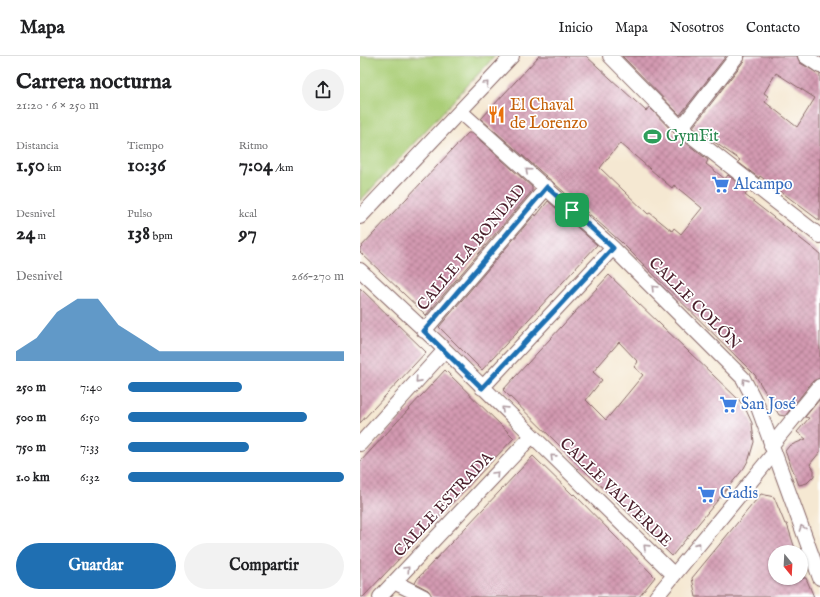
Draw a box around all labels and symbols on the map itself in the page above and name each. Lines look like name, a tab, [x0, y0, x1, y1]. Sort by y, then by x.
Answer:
one-way arrow	[482, 81, 489, 89]
place label: El Chaval de Lorenzo	[510, 96, 588, 134]
restaurant icon: El Chaval de Lorenzo	[487, 105, 507, 125]
sports icon: GymFit	[643, 127, 663, 147]
place label: GymFit	[666, 127, 719, 147]
one-way arrow	[526, 169, 533, 176]
supermarket icon: Alcampo	[711, 175, 731, 195]
place label: Alcampo	[733, 175, 793, 195]
street label: CALLE LA BONDAD	[413, 181, 531, 315]
pin	[555, 193, 589, 227]
street label: CALLE COLÓN	[644, 252, 746, 354]
one-way arrow	[651, 285, 659, 293]
one-way arrow	[415, 375, 423, 383]
one-way arrow	[743, 379, 750, 386]
supermarket icon: San José	[718, 395, 738, 415]
place label: San José	[741, 395, 796, 415]
one-way arrow	[501, 406, 509, 414]
street label: CALLE VALVERDE	[555, 434, 675, 552]
street label: CALLE ESTRADA	[390, 447, 499, 562]
one-way arrow	[550, 454, 558, 462]
one-way arrow	[491, 471, 499, 479]
supermarket icon: Gadis	[697, 484, 717, 504]
place label: Gadis	[720, 484, 758, 504]
one-way arrow	[798, 525, 807, 532]
one-way arrow	[694, 542, 701, 549]
one-way arrow	[644, 545, 651, 552]
north arrow	[768, 545, 808, 585]
one-way arrow	[402, 566, 410, 574]

